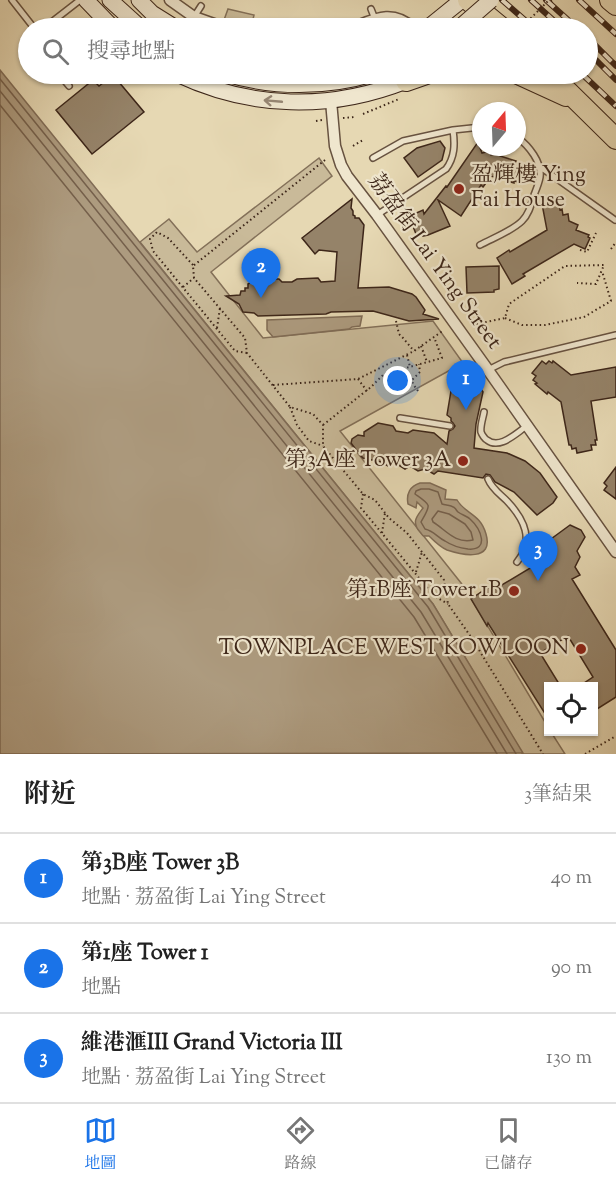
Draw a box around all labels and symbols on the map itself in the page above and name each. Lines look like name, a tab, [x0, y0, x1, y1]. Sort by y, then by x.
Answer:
one-way arrow	[263, 95, 283, 106]
north arrow	[472, 102, 526, 156]
place label: 盈輝樓 Ying Fai House	[471, 160, 586, 217]
street label: 荔盈街 Lai Ying Street	[359, 167, 509, 357]
marker: 盈輝樓 Ying Fai House	[452, 182, 466, 196]
pin: 2	[242, 248, 280, 298]
pin: 1	[446, 360, 486, 410]
your location	[383, 366, 412, 395]
place label: 第3A座 Tower 3A	[285, 445, 451, 477]
marker: 第3A座 Tower 3A	[456, 454, 470, 468]
pin: 3	[518, 532, 558, 581]
place label: 第1B座 Tower 1B	[347, 575, 502, 607]
marker: 第1B座 Tower 1B	[507, 584, 521, 598]
place label: TOWNPLACE WEST KOWLOON	[218, 633, 569, 665]
marker: TOWNPLACE WEST KOWLOON	[574, 642, 588, 656]

